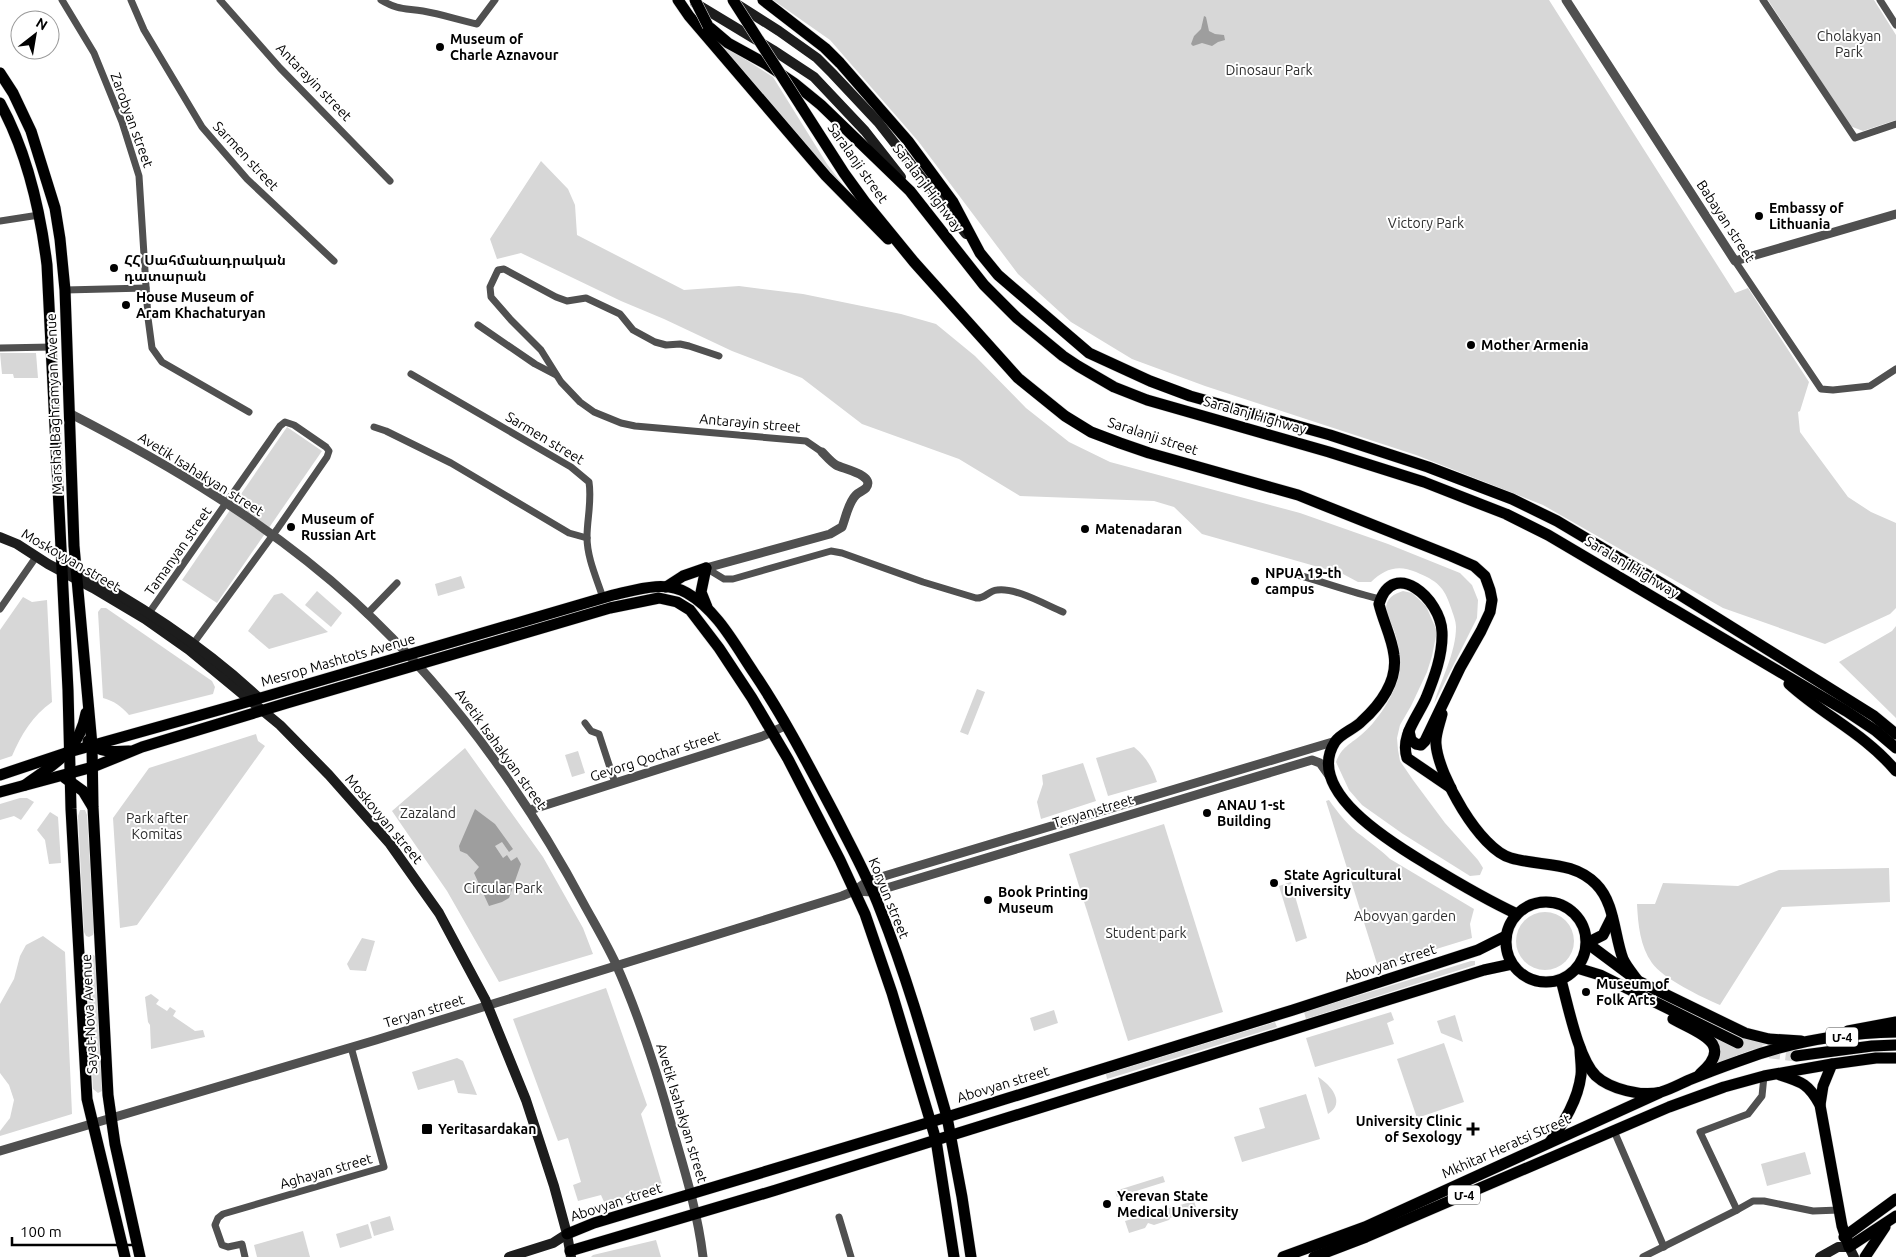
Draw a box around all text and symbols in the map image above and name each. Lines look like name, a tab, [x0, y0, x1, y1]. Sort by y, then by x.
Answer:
north arrow	[10, 10, 60, 60]
text: N	[33, 14, 50, 33]
park label: Cholakyan Park	[1817, 28, 1881, 60]
place label: Museum of Charle Aznavour	[450, 31, 559, 63]
street label: Antarayin street	[273, 40, 355, 124]
marker: Museum of Charle Aznavour	[434, 41, 446, 53]
park label: Dinosaur Park	[1225, 62, 1313, 78]
street label: Zarobyan street	[107, 70, 157, 170]
street label: Sarmen street	[210, 118, 282, 194]
street label: Saralanji street	[825, 120, 892, 206]
street label: Saralanj Highway	[890, 141, 967, 236]
street label: Babayan street	[1694, 177, 1759, 265]
place label: Embassy of Lithuania	[1769, 200, 1844, 232]
marker: Embassy of Lithuania	[1753, 210, 1765, 222]
park label: Victory Park	[1388, 215, 1464, 231]
place label: ՀՀ Սահմանադրական դատարան	[124, 252, 286, 284]
marker: ՀՀ Սահմանադրական դատարան	[108, 262, 120, 274]
place label: House Museum of Aram Khachaturyan	[136, 289, 266, 321]
marker: House Museum of Aram Khachaturyan	[120, 299, 132, 311]
street label: Marshal Baghramyan Avenue	[43, 313, 65, 495]
place label: Mother Armenia	[1481, 337, 1589, 353]
marker: Mother Armenia	[1465, 339, 1477, 351]
street label: Saralanj Highway	[1202, 393, 1309, 437]
street label: Sarmen street	[503, 408, 588, 468]
street label: Antarayin street	[699, 411, 802, 435]
street label: Saralanji street	[1106, 414, 1201, 458]
street label: Avetik Isahakyan street	[135, 429, 267, 519]
street label: Tamanyan street	[141, 503, 215, 598]
place label: Museum of Russian Art	[301, 511, 376, 543]
marker: Museum of Russian Art	[285, 521, 297, 533]
place label: Matenadaran	[1095, 521, 1182, 537]
marker: Matenadaran	[1079, 523, 1091, 535]
street label: Moskovyan street	[19, 525, 124, 595]
street label: Saralanj Highway	[1582, 533, 1682, 601]
place label: NPUA 19-th campus	[1265, 565, 1342, 597]
marker: NPUA 19-th campus	[1249, 575, 1261, 587]
street label: Mesrop Mashtots Avenue	[259, 630, 417, 690]
street label: Avetik Isahakyan street	[452, 686, 550, 813]
street label: Gevorg Qochar street	[588, 727, 722, 785]
street label: Moskovyan street	[342, 771, 426, 867]
street label: Teryan street	[1051, 791, 1136, 831]
place label: ANAU 1-st Building	[1217, 797, 1285, 829]
park label: Zazaland	[400, 805, 456, 821]
marker: ANAU 1-st Building	[1201, 807, 1213, 819]
park label: Park after Komitas	[126, 810, 189, 842]
street label: Koryun street	[865, 855, 913, 941]
place label: State Agricultural University	[1284, 867, 1401, 899]
marker: State Agricultural University	[1268, 877, 1280, 889]
park label: Circular Park	[463, 880, 543, 896]
place label: Book Printing Museum	[998, 884, 1088, 916]
marker: Book Printing Museum	[982, 894, 994, 906]
park label: Abovyan garden	[1354, 908, 1456, 924]
park label: Student park	[1105, 925, 1187, 941]
street label: Abovyan street	[1342, 940, 1438, 985]
street label: Sayat-Nova Avenue	[78, 954, 100, 1074]
place label: Museum of Folk Arts	[1596, 976, 1669, 1008]
marker: Museum of Folk Arts	[1580, 986, 1592, 998]
street label: Teryan street	[382, 991, 467, 1031]
road number: Մ-4	[1826, 1028, 1858, 1046]
street label: Avetik Isahakyan street	[653, 1041, 711, 1185]
street label: Abovyan street	[955, 1062, 1051, 1106]
street label: Mkhitar Heratsi Street	[1439, 1110, 1573, 1182]
place label: University Clinic of Sexology	[1356, 1113, 1463, 1145]
place label: Yeritasardakan	[438, 1121, 536, 1137]
marker: Yeritasardakan	[420, 1122, 434, 1136]
marker: University Clinic of Sexology	[1466, 1122, 1480, 1136]
street label: Aghayan street	[278, 1150, 374, 1192]
street label: Abovyan street	[568, 1179, 664, 1224]
road number: Մ-4	[1448, 1186, 1480, 1204]
place label: Yerevan State Medical University	[1117, 1188, 1239, 1220]
marker: Yerevan State Medical University	[1101, 1198, 1113, 1210]
scale bar	[12, 1214, 135, 1246]
text: 100 m	[20, 1223, 62, 1240]

